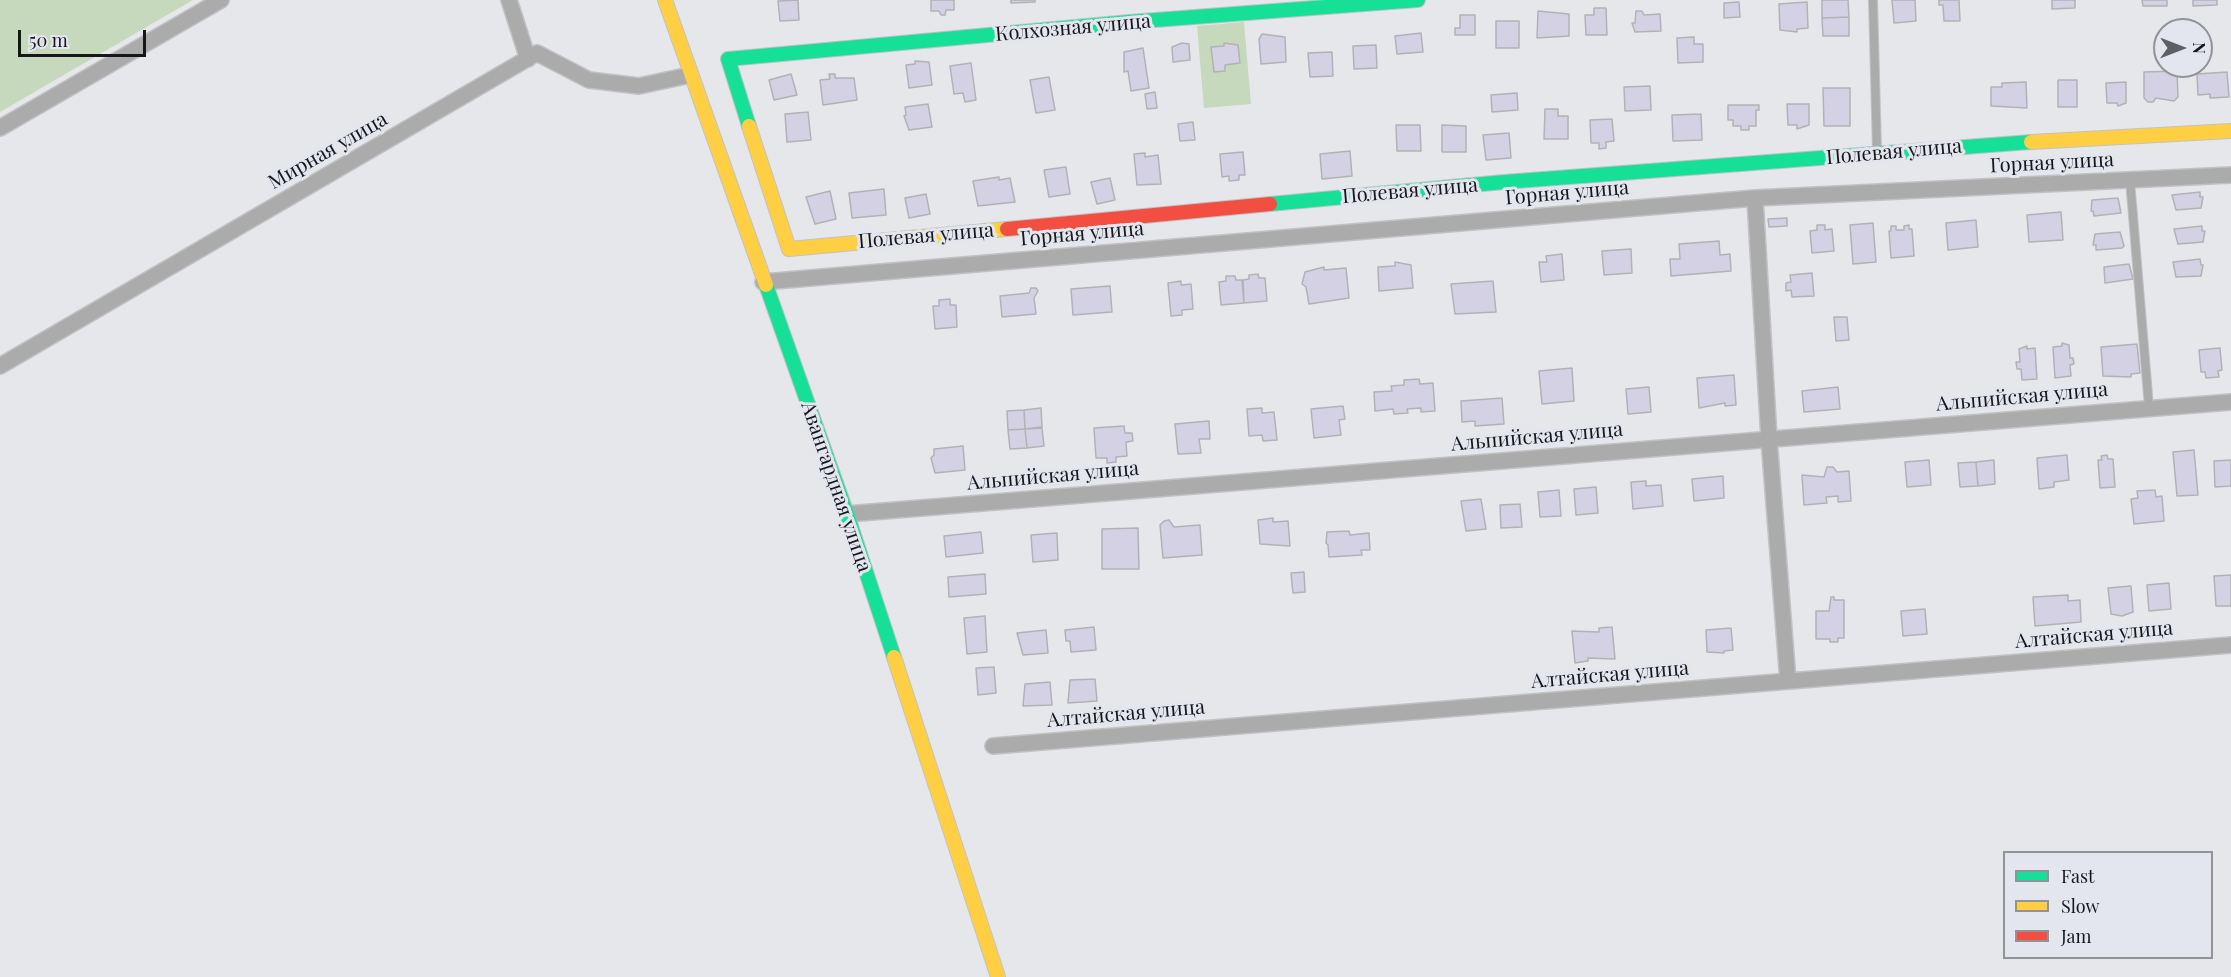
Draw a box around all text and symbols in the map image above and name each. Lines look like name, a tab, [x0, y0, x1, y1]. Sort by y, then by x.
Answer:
street label: Колхозная улица	[994, 9, 1152, 47]
scale bar	[21, 18, 148, 56]
north arrow	[2153, 18, 2213, 78]
text: 50 m	[29, 28, 68, 52]
text: N	[2189, 42, 2210, 54]
street label: Мирная улица	[264, 107, 392, 195]
street label: Полевая улица	[1825, 134, 1963, 170]
street label: Горная улица	[1989, 148, 2115, 178]
street label: Полевая улица	[1341, 173, 1479, 209]
street label: Горная улица	[1504, 176, 1630, 210]
street label: Горная улица	[1019, 217, 1145, 251]
street label: Полевая улица	[857, 218, 995, 254]
street label: Альпийская улица	[1935, 378, 2109, 416]
street label: Авангардная улица	[796, 399, 876, 575]
street label: Альпийская улица	[1450, 418, 1624, 456]
street label: Альпийская улица	[966, 457, 1140, 495]
street label: Алтайская улица	[2014, 616, 2174, 654]
street label: Алтайская улица	[1530, 656, 1690, 694]
street label: Алтайская улица	[1046, 695, 1206, 733]
legend	[2003, 851, 2213, 959]
text: Fast	[2061, 864, 2094, 888]
text: Slow	[2061, 894, 2099, 918]
text: Jam	[2061, 924, 2091, 948]

